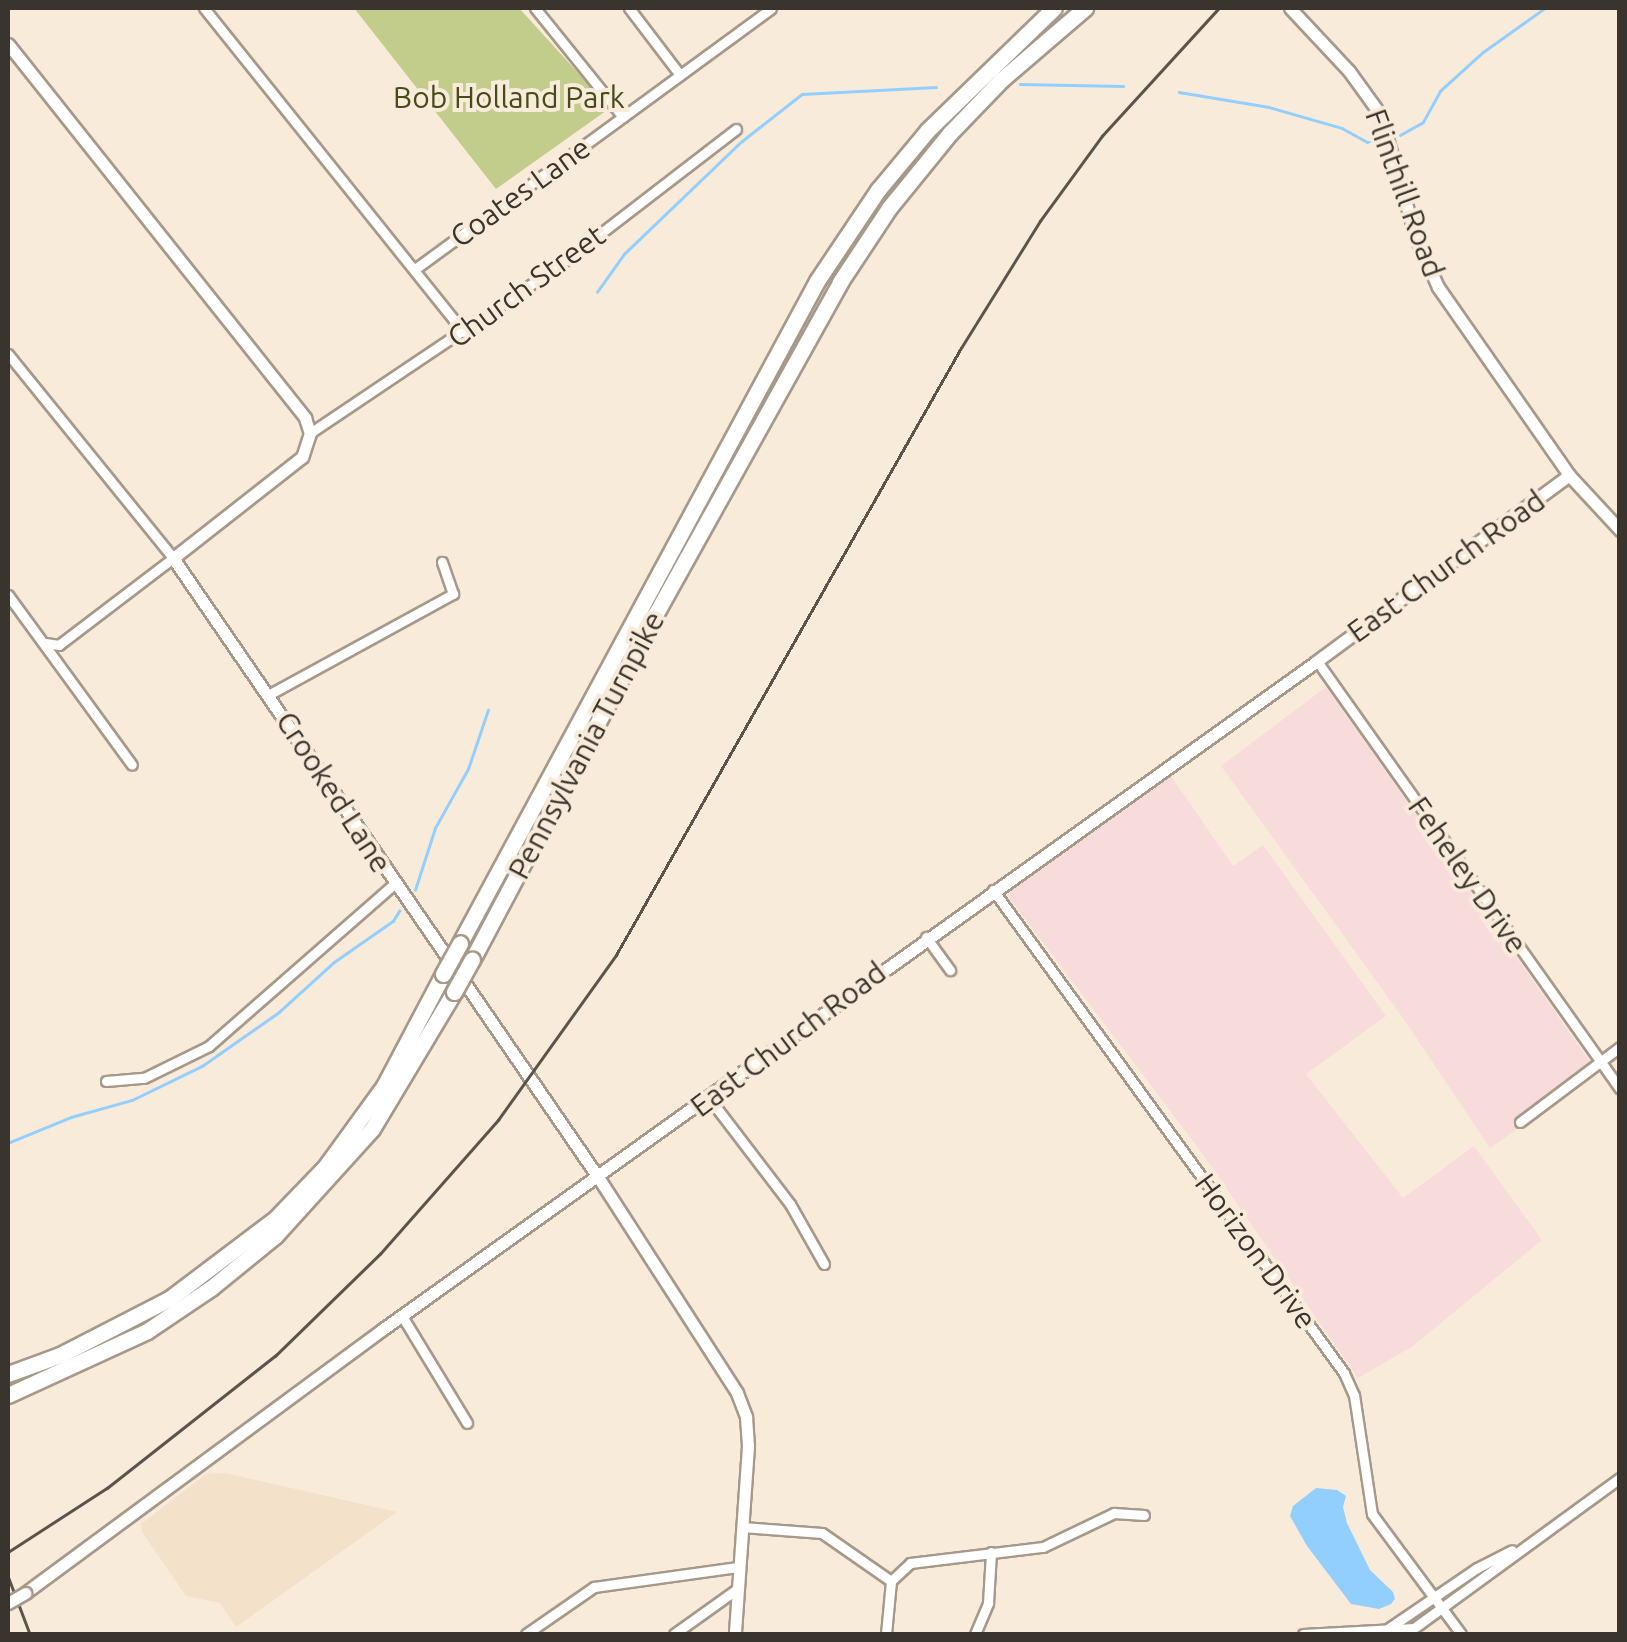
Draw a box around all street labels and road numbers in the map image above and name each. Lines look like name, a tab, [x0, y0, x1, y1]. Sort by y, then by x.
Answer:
street label: Flinthill Road	[1358, 104, 1452, 282]
street label: Coates Lane	[443, 129, 597, 255]
street label: Church Street	[440, 217, 612, 355]
street label: East Church Road	[1340, 482, 1552, 650]
street label: Pennsylvania Turnpike	[500, 605, 672, 885]
street label: Crooked Lane	[269, 705, 399, 879]
street label: Feheley Drive	[1401, 790, 1535, 960]
street label: East Church Road	[683, 954, 893, 1124]
street label: Horizon Drive	[1188, 1166, 1324, 1336]

